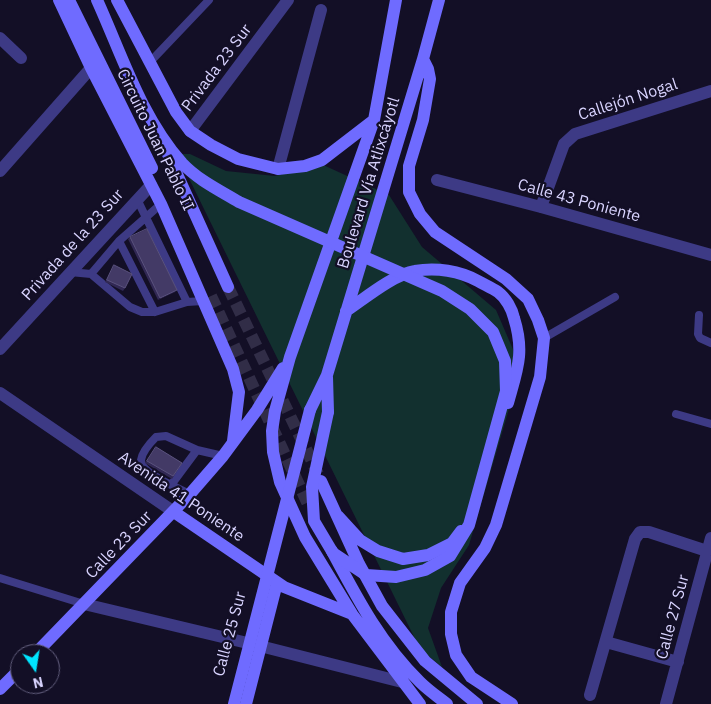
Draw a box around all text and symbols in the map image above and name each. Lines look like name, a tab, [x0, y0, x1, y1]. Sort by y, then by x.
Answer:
street label: Privada 23 Sur	[178, 20, 256, 116]
street label: Circuito Juan Pablo II	[112, 66, 198, 214]
street label: Callejón Nogal	[576, 75, 680, 125]
street label: Boulevard Vía Atlixcáyotl	[334, 95, 404, 271]
street label: Calle 43 Poniente	[516, 175, 642, 227]
street label: Privada de la 23 Sur	[18, 185, 128, 305]
street label: Avenida 41 Poniente	[114, 448, 248, 546]
street label: Calle 23 Sur	[82, 507, 156, 583]
street label: Calle 27 Sur	[652, 573, 694, 661]
street label: Calle 25 Sur	[209, 590, 251, 678]
north arrow	[10, 644, 60, 694]
text: N	[31, 673, 45, 693]

